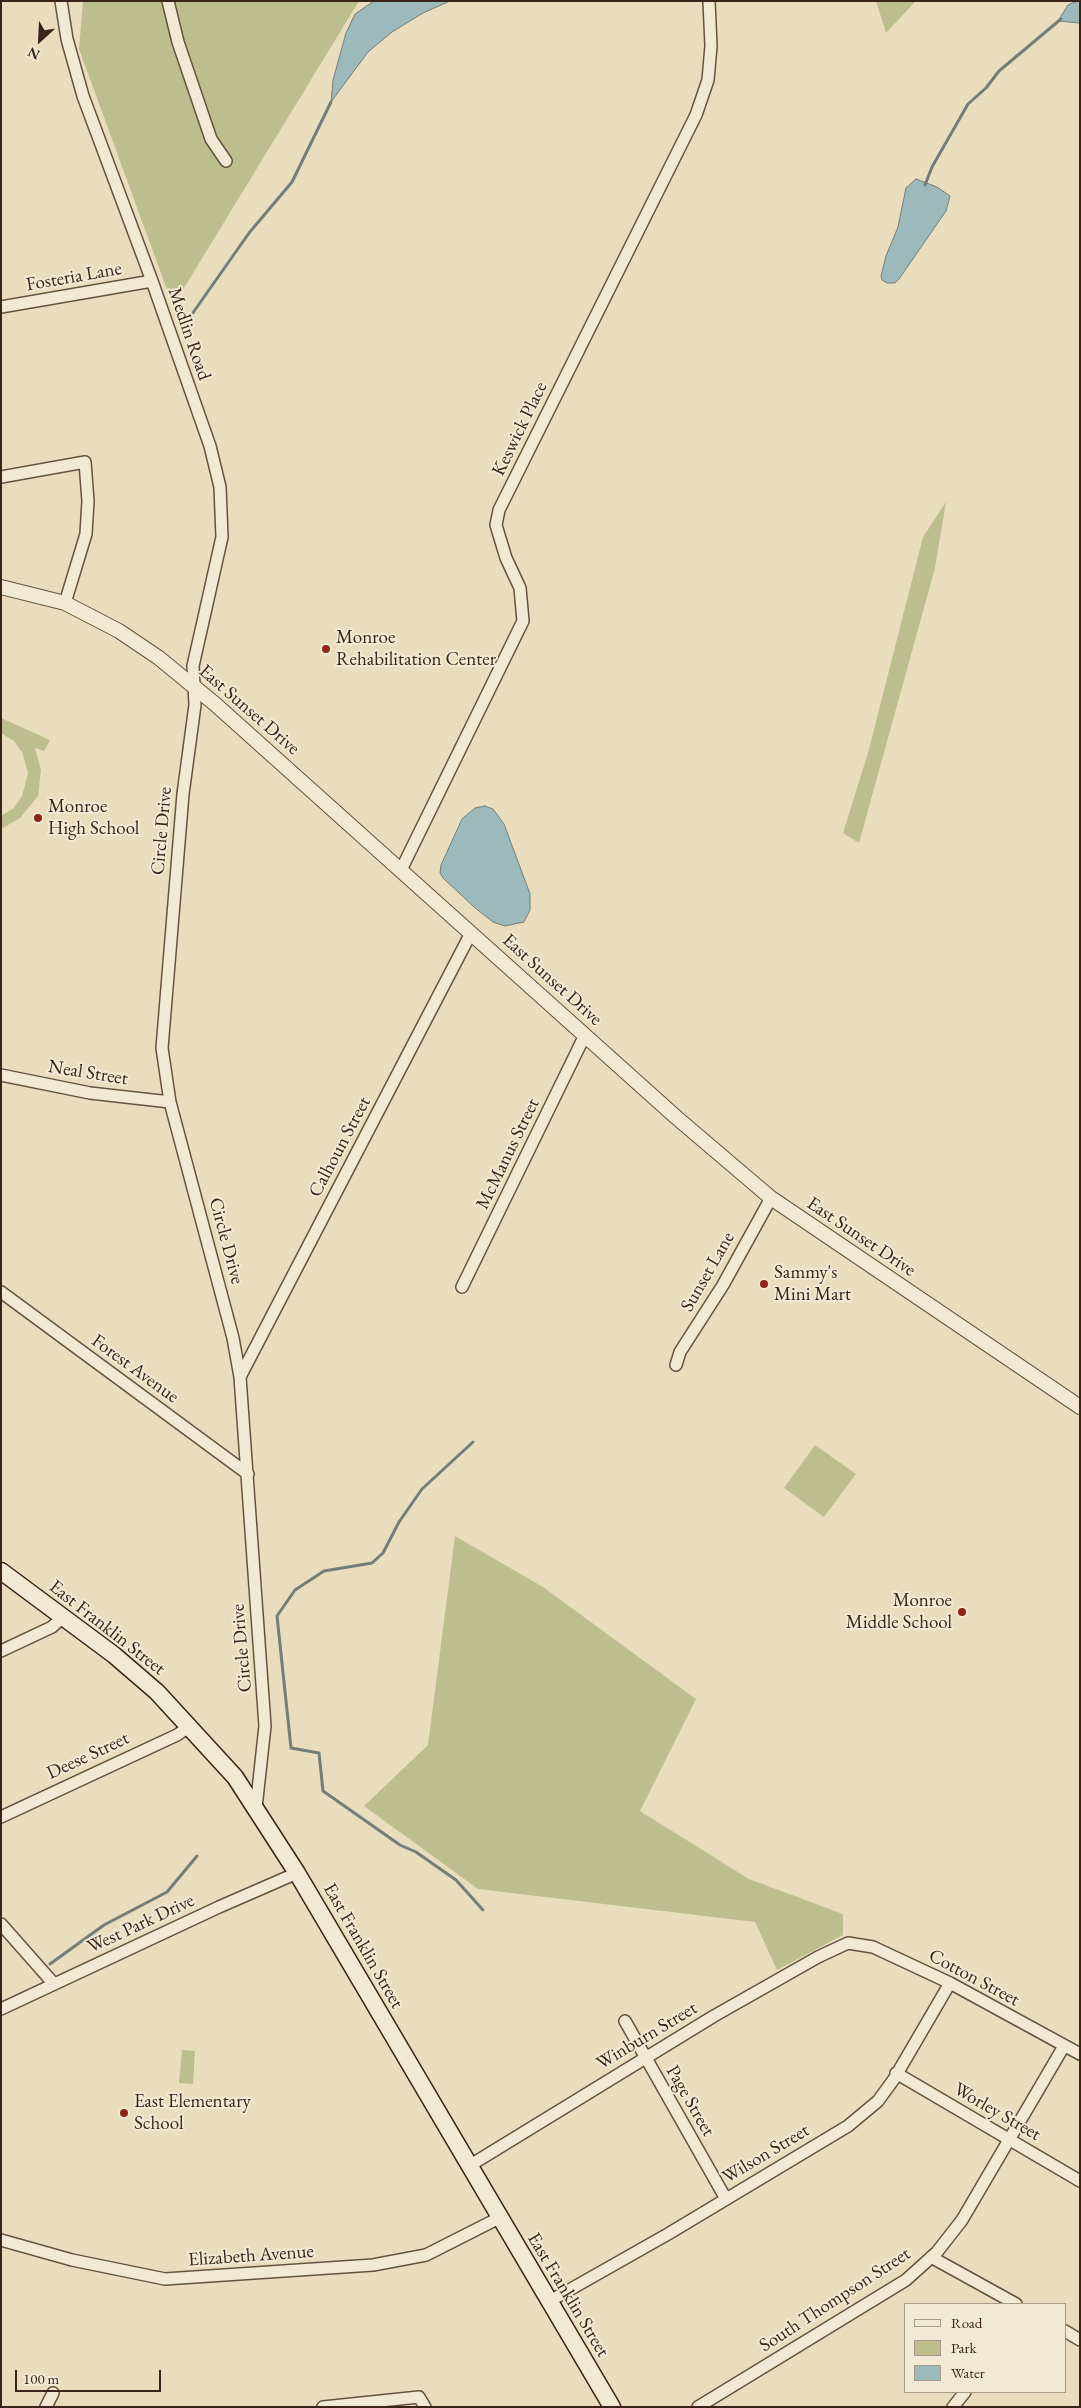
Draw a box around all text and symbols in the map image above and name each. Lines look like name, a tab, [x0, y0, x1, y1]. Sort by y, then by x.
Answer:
north arrow	[15, 15, 65, 65]
text: N	[25, 43, 43, 64]
street label: Fosteria Lane	[24, 257, 124, 297]
street label: Medlin Road	[163, 285, 215, 383]
street label: Keswick Place	[487, 378, 553, 480]
place label: Monroe Rehabilitation Center	[336, 627, 496, 671]
marker: Monroe Rehabilitation Center	[320, 643, 332, 655]
street label: East Sunset Drive	[194, 660, 304, 760]
street label: Circle Drive	[147, 786, 177, 876]
place label: Monroe High School	[48, 796, 139, 840]
marker: Monroe High School	[32, 812, 44, 824]
street label: East Sunset Drive	[497, 929, 607, 1031]
street label: Neal Street	[47, 1055, 129, 1091]
street label: Calhoun Street	[304, 1093, 376, 1201]
street label: McManus Street	[471, 1095, 545, 1213]
street label: East Sunset Drive	[802, 1192, 920, 1282]
street label: Circle Drive	[204, 1195, 248, 1287]
street label: Sunset Lane	[676, 1228, 740, 1316]
place label: Sammy's Mini Mart	[774, 1262, 851, 1306]
marker: Sammy's Mini Mart	[758, 1278, 770, 1290]
street label: Forest Avenue	[87, 1330, 183, 1408]
street label: East Franklin Street	[44, 1576, 170, 1680]
place label: Monroe Middle School	[846, 1590, 952, 1634]
street label: Circle Drive	[227, 1603, 257, 1693]
marker: Monroe Middle School	[956, 1606, 968, 1618]
street label: Deese Street	[43, 1727, 133, 1785]
street label: East Franklin Street	[318, 1879, 408, 2013]
street label: West Park Drive	[84, 1889, 198, 1959]
street label: Cotton Street	[925, 1945, 1023, 2011]
street label: Winburn Street	[593, 1997, 701, 2075]
street label: Page Street	[661, 2061, 719, 2141]
street label: Worley Street	[949, 2078, 1045, 2146]
place label: East Elementary School	[134, 2091, 251, 2135]
marker: East Elementary School	[118, 2107, 130, 2119]
street label: Wilson Street	[718, 2119, 814, 2189]
street label: East Franklin Street	[522, 2229, 614, 2361]
street label: Elizabeth Avenue	[187, 2240, 315, 2272]
street label: South Thompson Street	[755, 2243, 915, 2357]
legend	[904, 2303, 1066, 2393]
text: Road	[951, 2313, 982, 2332]
text: Park	[951, 2338, 977, 2357]
scale bar	[18, 2360, 164, 2392]
text: Water	[951, 2363, 985, 2382]
text: 100 m	[23, 2369, 59, 2388]

